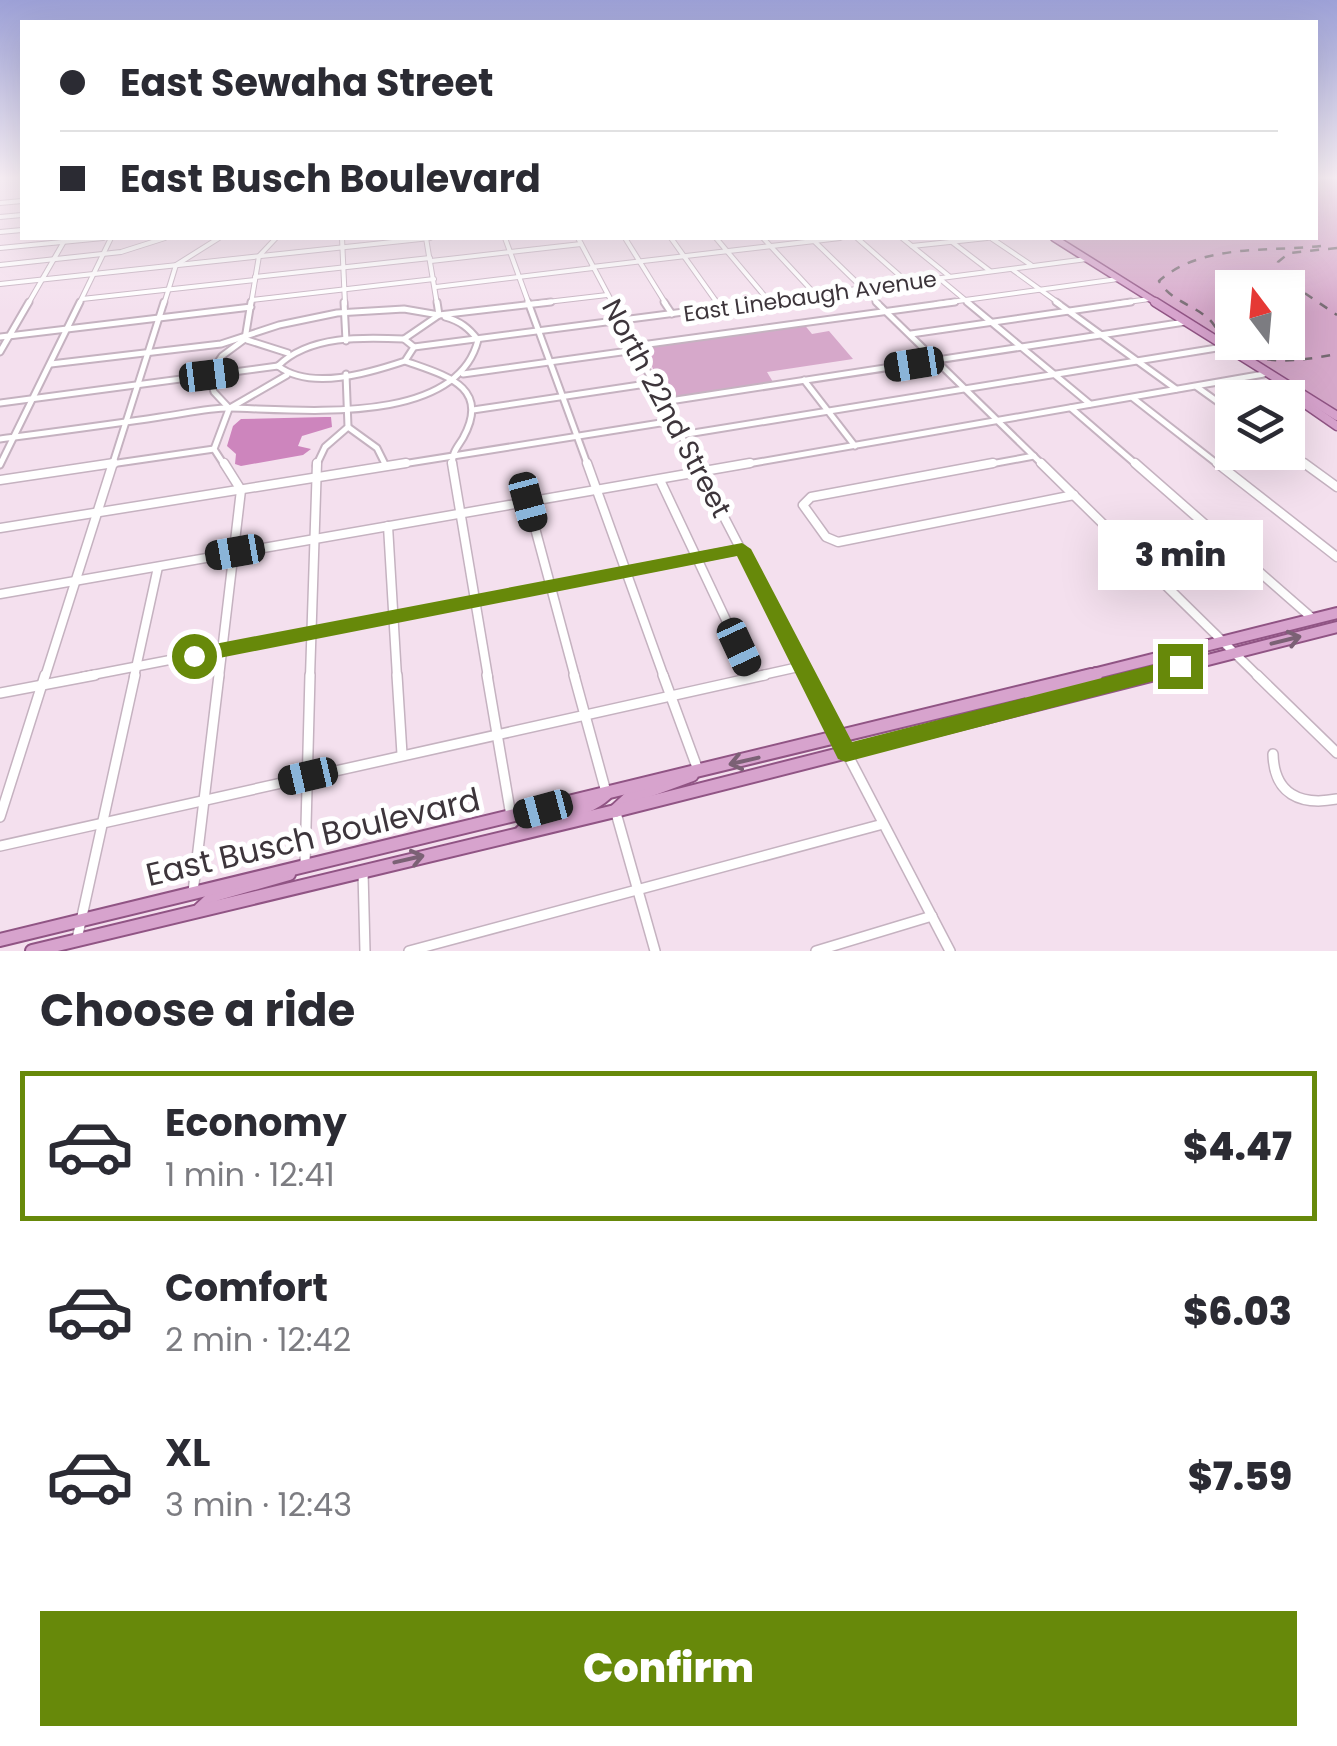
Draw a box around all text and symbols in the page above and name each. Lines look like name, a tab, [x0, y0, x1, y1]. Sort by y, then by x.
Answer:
text: East Sewaha Street	[120, 56, 493, 109]
text: East Busch Boulevard	[120, 152, 541, 205]
street label: East Linebaugh Avenue	[681, 263, 939, 330]
north arrow	[1215, 270, 1305, 360]
map controls	[1215, 270, 1305, 470]
street label: North 22nd Street	[592, 292, 741, 524]
car	[882, 344, 946, 384]
car	[177, 356, 241, 394]
button: layers	[1215, 380, 1305, 470]
car	[506, 469, 550, 535]
callout: 3 min	[1098, 521, 1262, 591]
car	[203, 532, 267, 572]
text: 3 min	[1135, 532, 1226, 577]
car	[713, 613, 765, 681]
one-way arrow	[1269, 630, 1301, 648]
route start	[172, 634, 217, 679]
route end	[1158, 644, 1203, 689]
one-way arrow	[729, 753, 761, 771]
car	[275, 755, 341, 797]
street label: East Busch Boulevard	[141, 776, 484, 897]
car	[510, 787, 576, 831]
one-way arrow	[392, 849, 424, 867]
text: Choose a ride	[40, 979, 355, 1042]
text: Economy	[165, 1096, 347, 1149]
icon: car	[45, 1101, 135, 1191]
text: $4.47	[1183, 1120, 1292, 1173]
text: 1 min · 12:41	[165, 1152, 335, 1197]
text: Comfort	[165, 1261, 328, 1314]
icon: car	[45, 1266, 135, 1356]
text: $6.03	[1183, 1285, 1292, 1338]
text: 2 min · 12:42	[165, 1317, 351, 1362]
text: XL	[165, 1426, 210, 1479]
icon: car	[45, 1431, 135, 1521]
text: $7.59	[1188, 1450, 1292, 1503]
text: 3 min · 12:43	[165, 1482, 352, 1527]
button: Confirm	[40, 1611, 1297, 1726]

